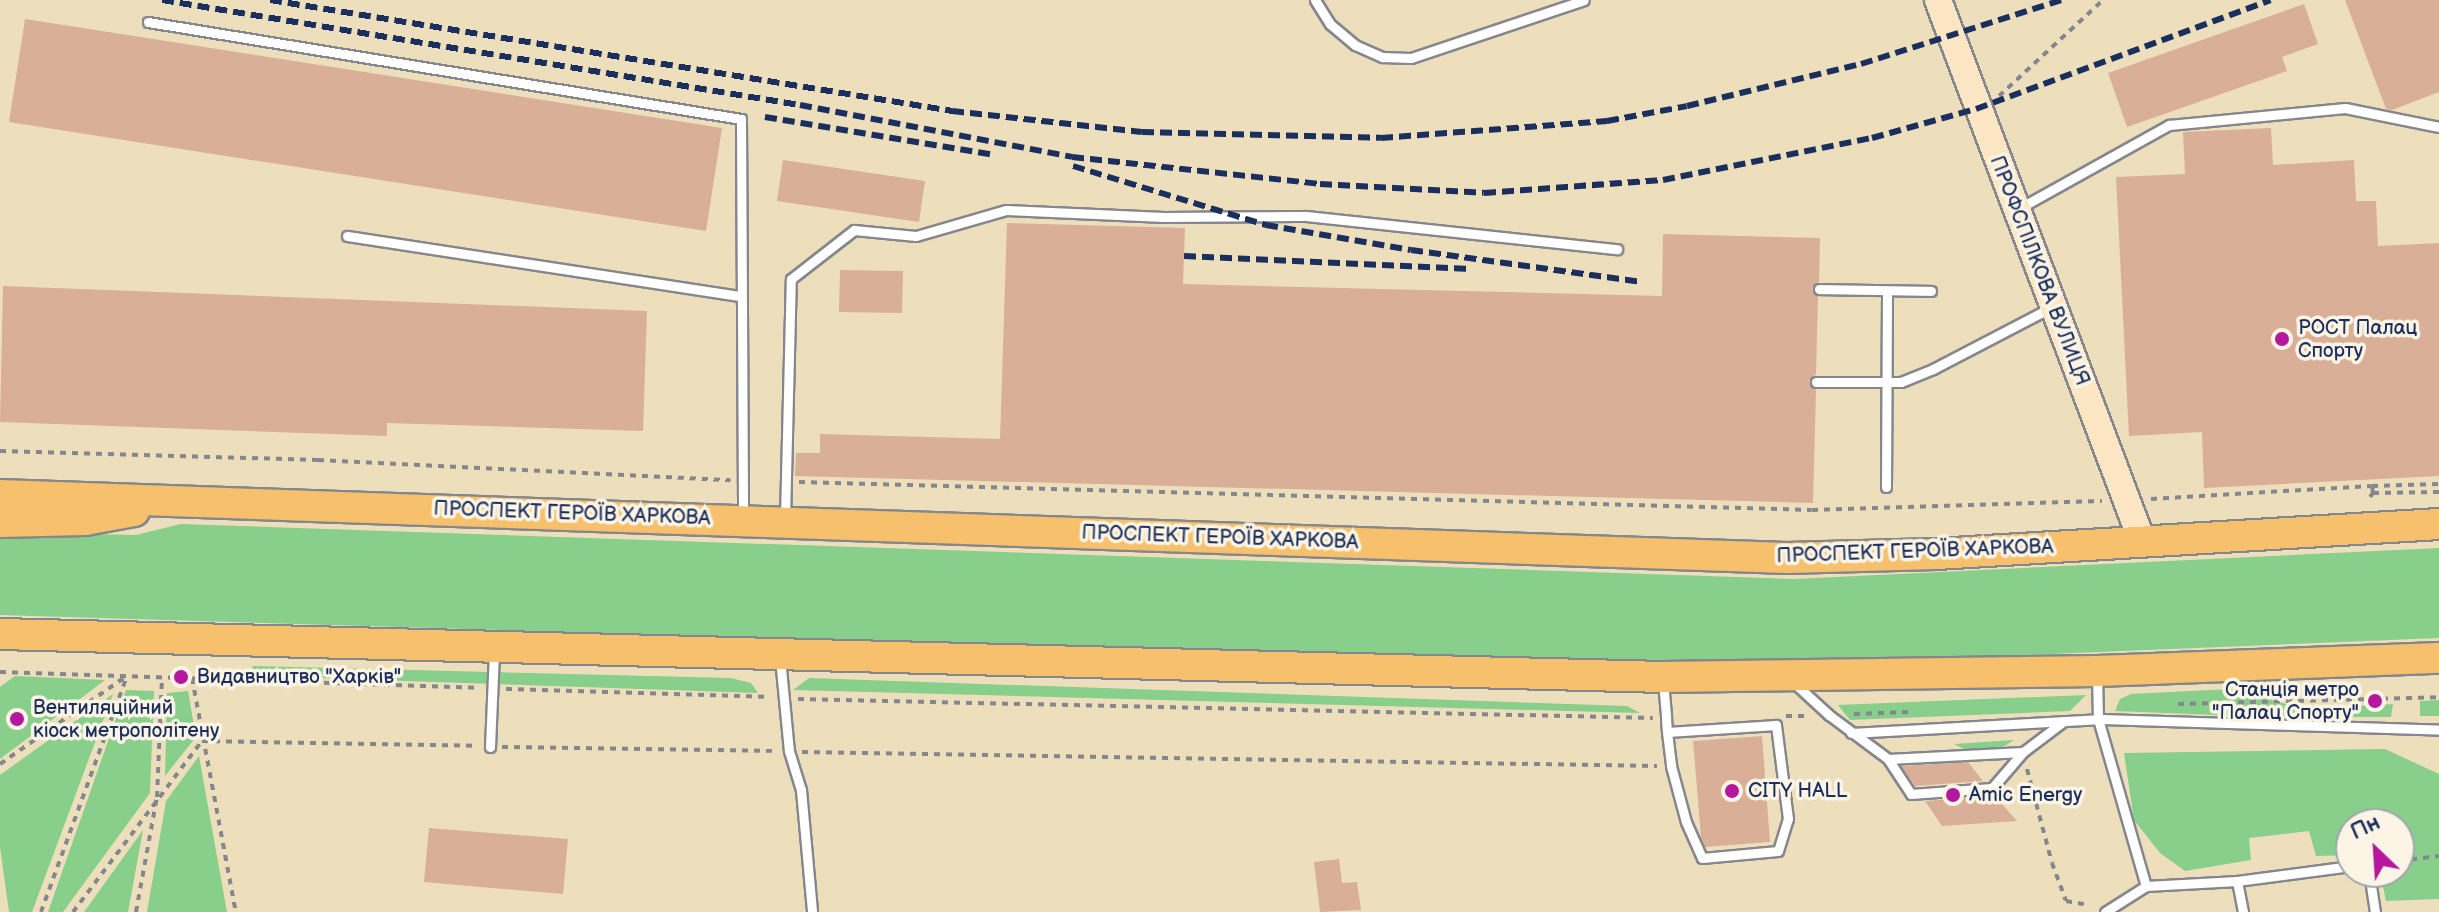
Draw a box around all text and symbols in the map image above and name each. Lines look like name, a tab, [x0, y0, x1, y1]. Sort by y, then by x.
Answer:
street label: ПРОФСПІЛКОВА ВУЛИЦЯ	[1984, 153, 2094, 389]
place label: РОСТ Палац Спорту	[2298, 316, 2417, 363]
marker: РОСТ Палац Спорту	[2273, 330, 2291, 348]
street label: ПРОСПЕКТ ГЕРОЇВ ХАРКОВА	[433, 497, 711, 531]
street label: ПРОСПЕКТ ГЕРОЇВ ХАРКОВА	[1081, 521, 1359, 555]
street label: ПРОСПЕКТ ГЕРОЇВ ХАРКОВА	[1776, 535, 2054, 569]
place label: Видавництво "Харків"	[197, 665, 401, 689]
marker: Видавництво "Харків"	[172, 668, 190, 686]
place label: Станція метро "Палац Спорту"	[2212, 678, 2359, 725]
marker: Станція метро "Палац Спорту"	[2366, 692, 2384, 710]
place label: Вентиляційний кіоск метрополітену	[33, 696, 219, 743]
marker: Вентиляційний кіоск метрополітену	[8, 710, 26, 728]
place label: CITY HALL	[1748, 779, 1847, 803]
marker: CITY HALL	[1723, 782, 1741, 800]
place label: Amic Energy	[1969, 783, 2082, 807]
marker: Amic Energy	[1944, 786, 1962, 804]
north arrow	[2335, 808, 2415, 888]
text: Пн	[2346, 809, 2384, 846]

